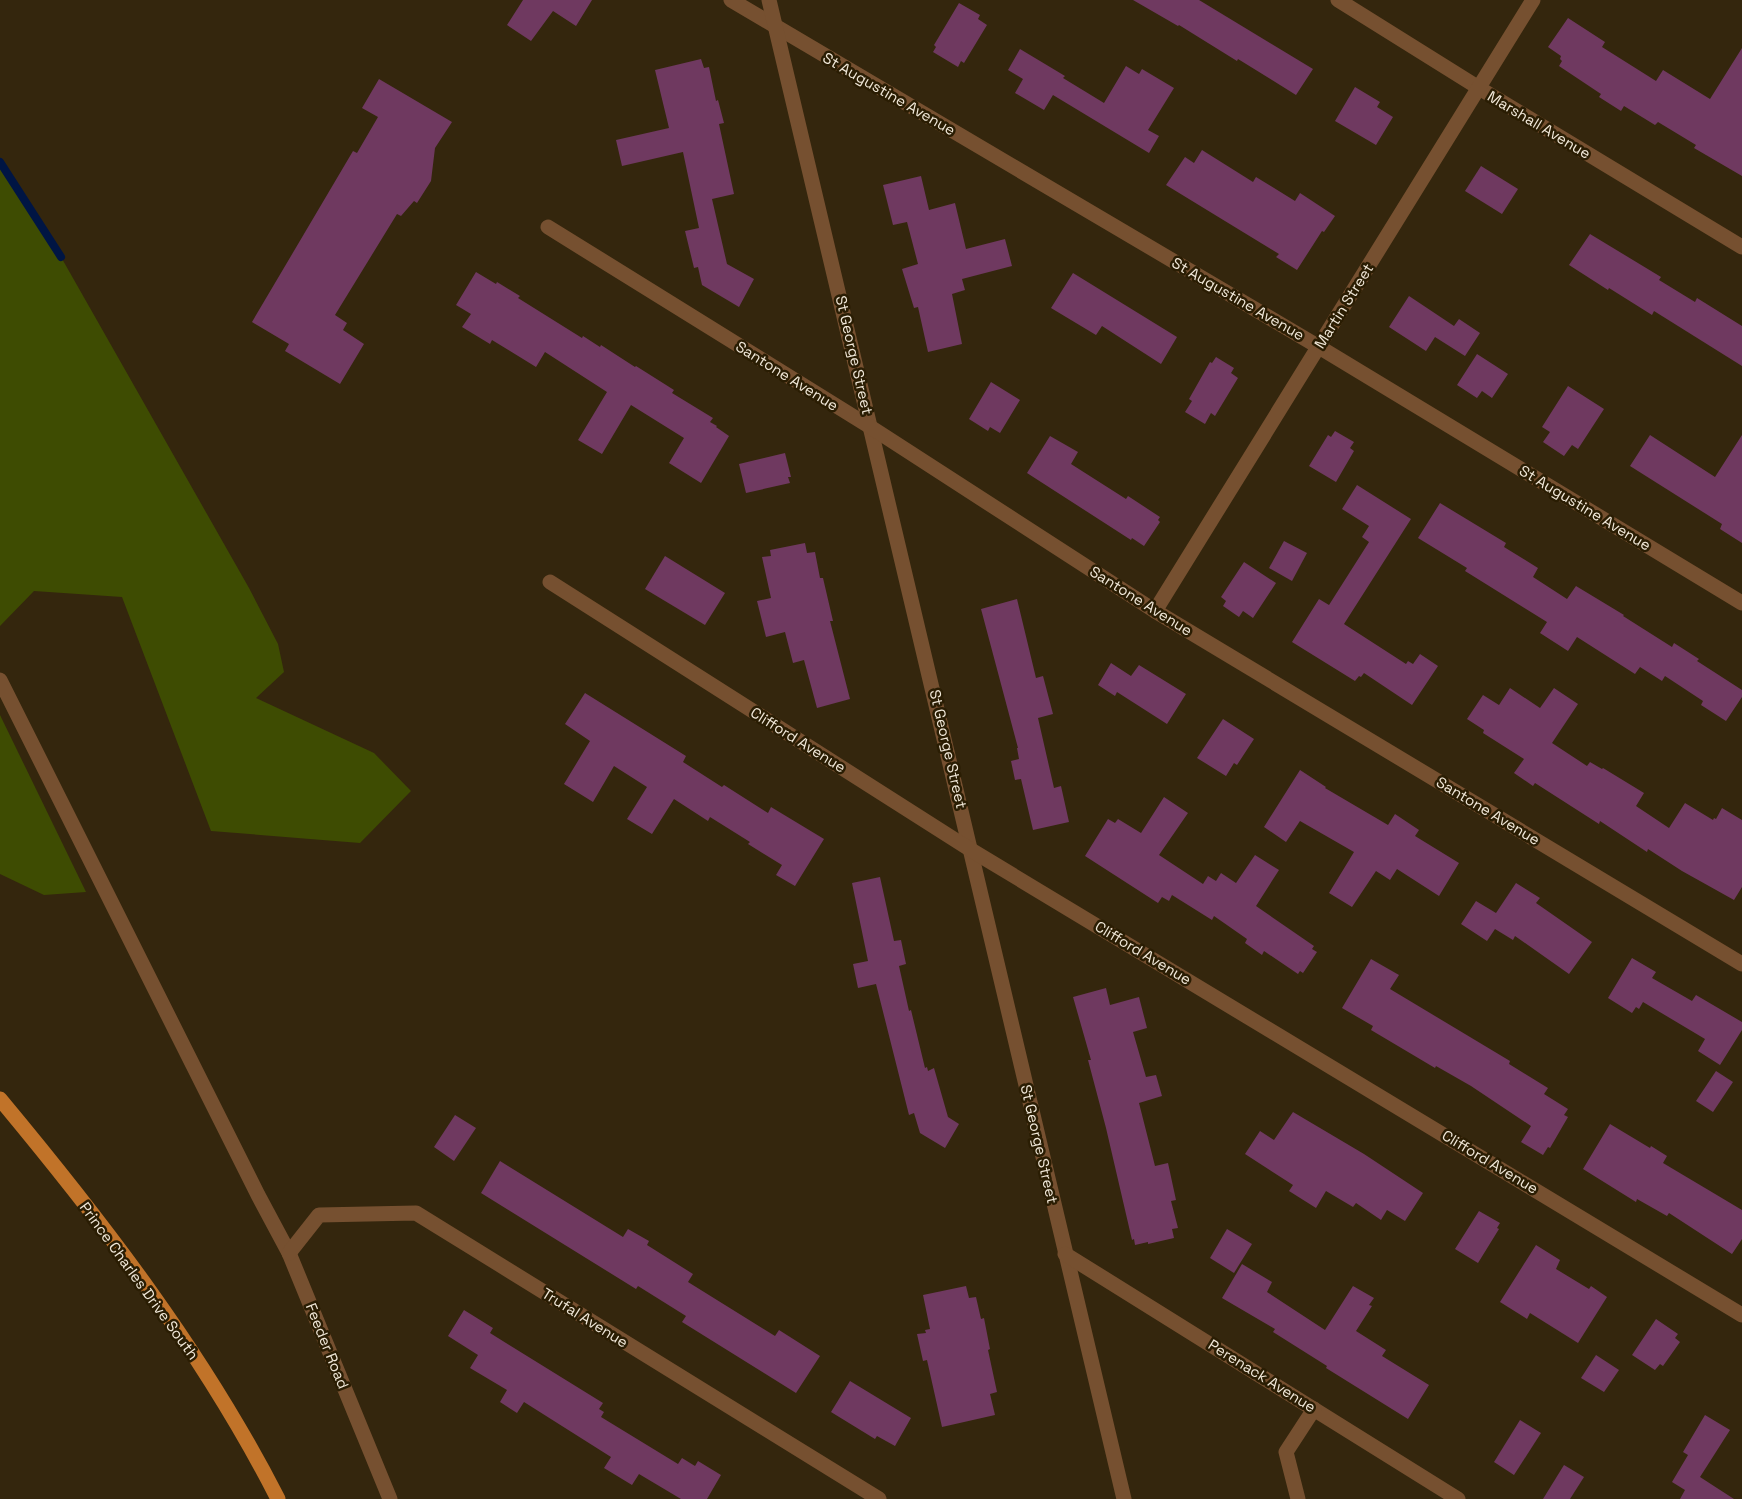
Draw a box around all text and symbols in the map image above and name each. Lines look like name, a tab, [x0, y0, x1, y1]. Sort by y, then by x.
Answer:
street label: St Augustine Avenue	[819, 48, 959, 139]
street label: Marshall Avenue	[1484, 86, 1594, 163]
street label: St Augustine Avenue	[1168, 253, 1308, 344]
street label: Martin Street	[1310, 260, 1377, 352]
street label: St George Street	[832, 294, 877, 416]
street label: Santone Avenue	[732, 336, 842, 415]
street label: St Augustine Avenue	[1516, 461, 1655, 554]
street label: Santone Avenue	[1086, 561, 1196, 640]
street label: St George Street	[926, 688, 971, 810]
street label: Clifford Avenue	[747, 703, 850, 777]
street label: Santone Avenue	[1433, 772, 1544, 849]
street label: Clifford Avenue	[1092, 916, 1195, 989]
street label: St George Street	[1017, 1083, 1062, 1205]
street label: Clifford Avenue	[1439, 1125, 1542, 1198]
street label: Prince Charles Drive South	[76, 1198, 203, 1363]
street label: Trufal Avenue	[539, 1284, 632, 1352]
street label: Feeder Road	[302, 1300, 353, 1391]
street label: Perenack Avenue	[1205, 1335, 1320, 1416]

